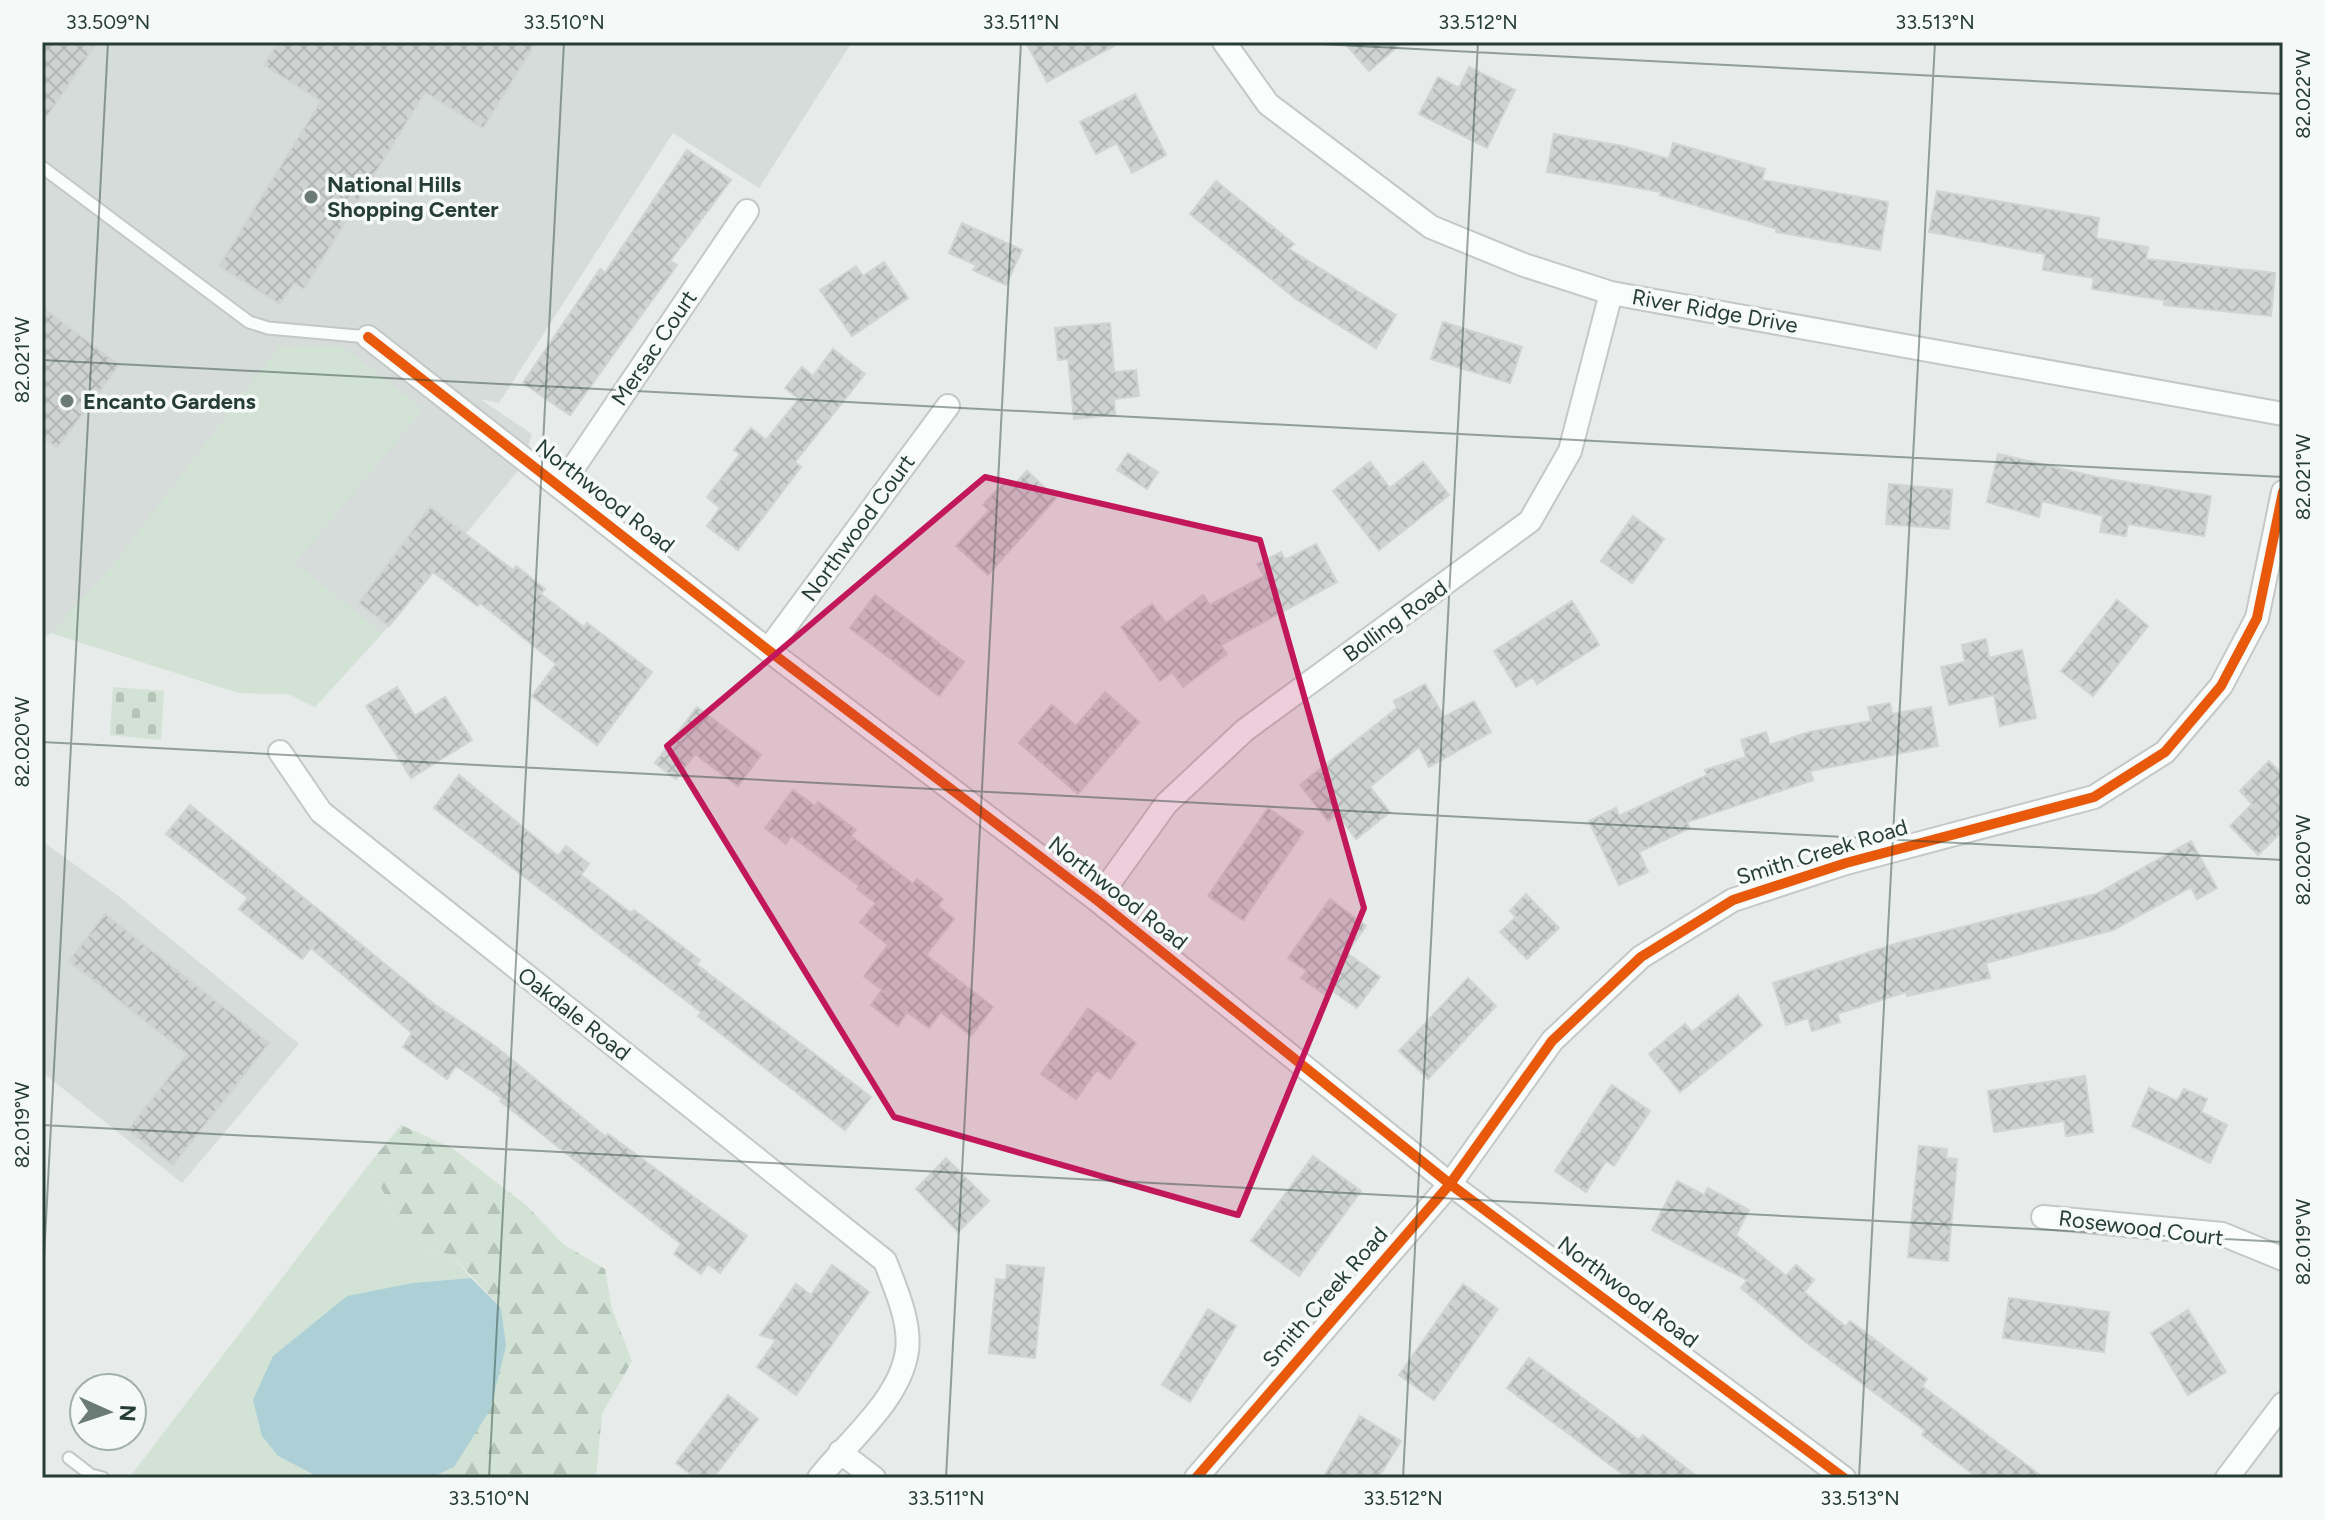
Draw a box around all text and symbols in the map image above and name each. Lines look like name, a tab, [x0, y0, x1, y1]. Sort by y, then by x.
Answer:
text: 33.509°N	[66, 10, 150, 34]
text: 33.510°N	[523, 10, 605, 34]
text: 33.511°N	[983, 10, 1059, 34]
text: 33.512°N	[1438, 10, 1518, 34]
text: 33.513°N	[1895, 10, 1975, 34]
text: 82.022°W	[2291, 49, 2315, 139]
place label: National Hills Shopping Center	[327, 171, 499, 223]
marker: National Hills Shopping Center	[302, 188, 320, 206]
street label: River Ridge Drive	[1630, 283, 1800, 339]
street label: Mersac Court	[605, 285, 703, 411]
text: 82.021°W	[10, 317, 34, 403]
place label: Encanto Gardens	[83, 388, 256, 415]
marker: Encanto Gardens	[58, 392, 76, 410]
street label: Northwood Road	[530, 433, 680, 559]
text: 82.021°W	[2291, 434, 2315, 520]
street label: Northwood Court	[796, 449, 920, 607]
street label: Bolling Road	[1338, 574, 1452, 668]
text: 82.020°W	[10, 696, 34, 788]
street label: Smith Creek Road	[1733, 813, 1911, 891]
text: 82.020°W	[2291, 814, 2315, 906]
street label: Northwood Road	[1043, 830, 1193, 956]
street label: Oakdale Road	[512, 962, 636, 1066]
text: 82.019°W	[10, 1082, 34, 1168]
text: 82.019°W	[2291, 1199, 2315, 1285]
street label: Rosewood Court	[2057, 1204, 2225, 1252]
street label: Smith Creek Road	[1257, 1221, 1393, 1373]
street label: Northwood Road	[1552, 1230, 1704, 1354]
north arrow	[68, 1372, 148, 1452]
text: N	[114, 1404, 141, 1422]
text: 33.510°N	[448, 1486, 530, 1510]
text: 33.511°N	[908, 1486, 984, 1510]
text: 33.512°N	[1363, 1486, 1443, 1510]
text: 33.513°N	[1820, 1486, 1900, 1510]

